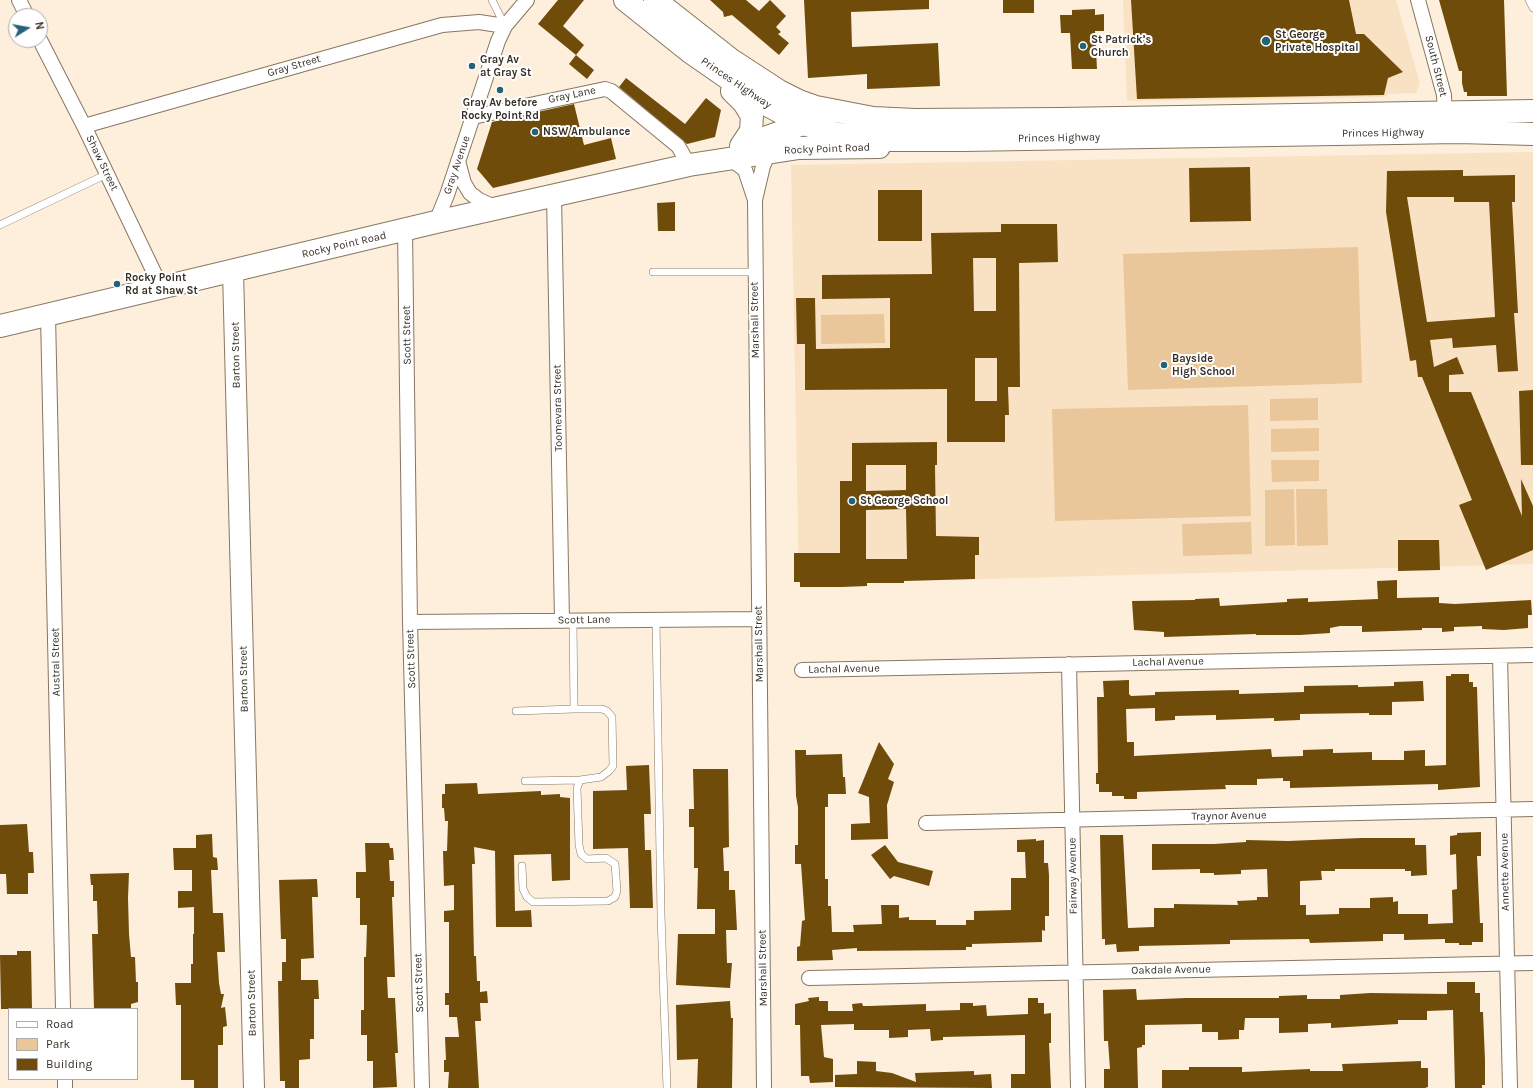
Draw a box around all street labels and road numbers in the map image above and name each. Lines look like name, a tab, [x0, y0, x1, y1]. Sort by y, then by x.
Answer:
street label: South Street	[1422, 34, 1450, 98]
street label: Gray Street	[266, 52, 322, 80]
street label: Princes Highway	[698, 55, 774, 111]
street label: Gray Lane	[547, 84, 597, 106]
street label: Princes Highway	[1342, 126, 1424, 140]
street label: Princes Highway	[1018, 131, 1100, 145]
street label: Shaw Street	[83, 133, 121, 193]
street label: Gray Avenue	[441, 134, 473, 196]
street label: Rocky Point Road	[784, 141, 870, 157]
street label: Rocky Point Road	[300, 229, 388, 261]
street label: Marshall Street	[748, 281, 762, 359]
street label: Scott Street	[400, 305, 414, 365]
street label: Barton Street	[229, 322, 243, 388]
street label: Toomevara Street	[551, 364, 565, 452]
street label: Marshall Street	[752, 605, 766, 683]
street label: Scott Lane	[558, 613, 610, 627]
street label: Austral Street	[49, 627, 63, 697]
street label: Scott Street	[403, 629, 419, 689]
street label: Barton Street	[237, 646, 251, 712]
street label: Lachal Avenue	[1132, 655, 1204, 669]
street label: Lachal Avenue	[808, 662, 880, 676]
street label: Traynor Avenue	[1191, 809, 1267, 823]
street label: Annette Avenue	[1498, 833, 1512, 911]
street label: Fairway Avenue	[1066, 838, 1080, 914]
street label: Marshall Street	[756, 929, 770, 1007]
street label: Scott Street	[411, 953, 427, 1013]
street label: Oakdale Avenue	[1131, 963, 1211, 977]
street label: Barton Street	[245, 970, 259, 1036]

